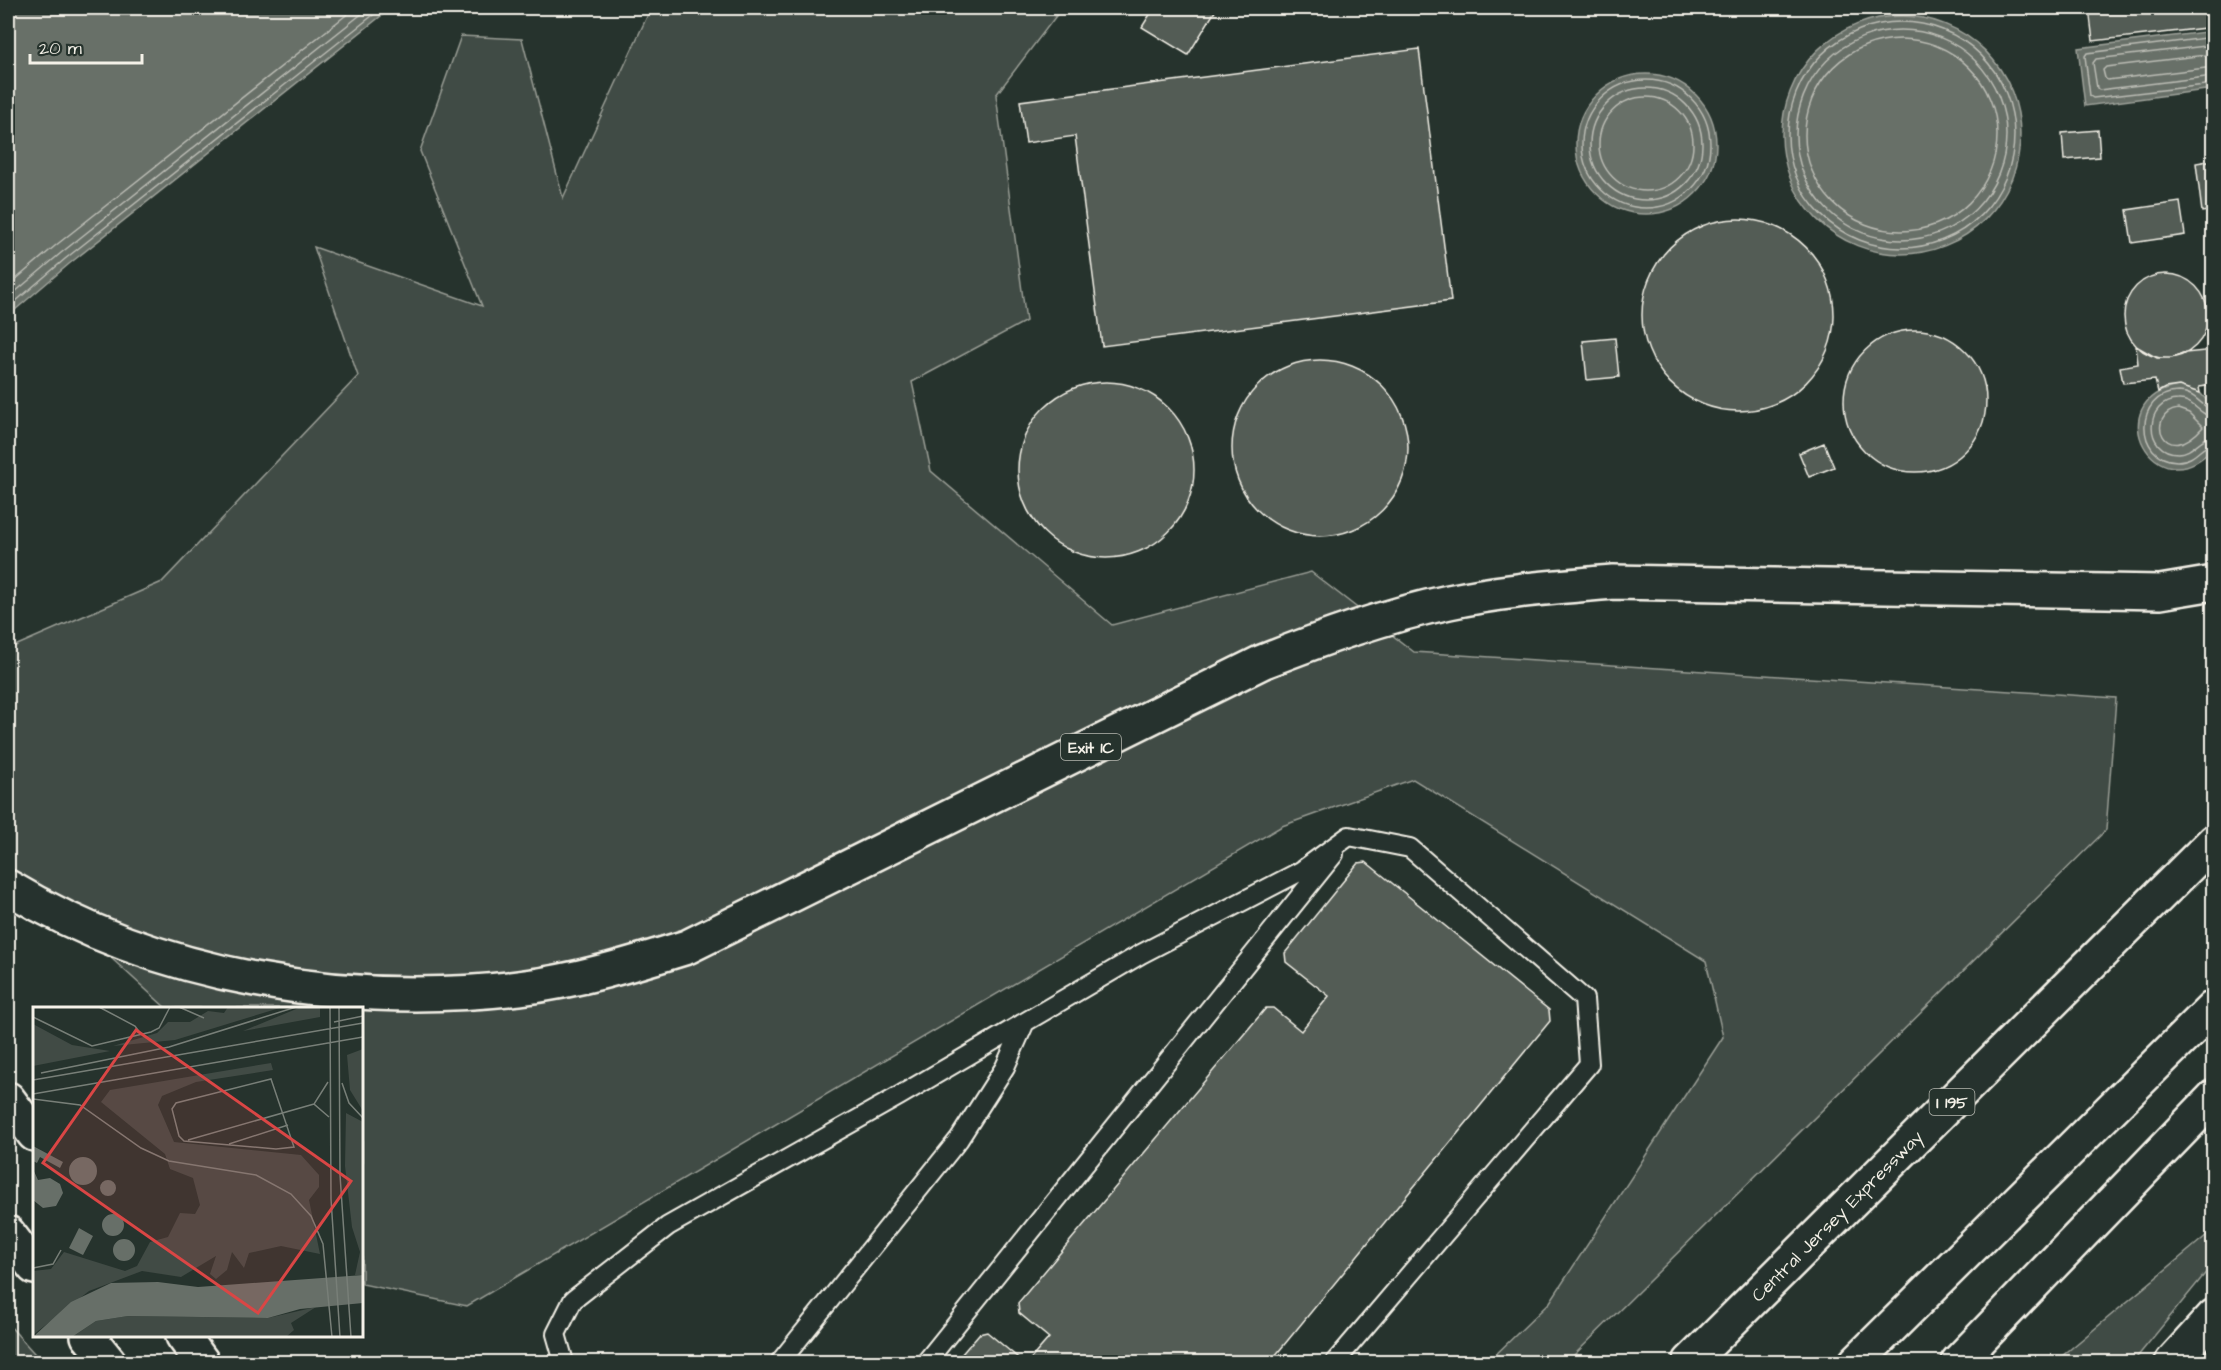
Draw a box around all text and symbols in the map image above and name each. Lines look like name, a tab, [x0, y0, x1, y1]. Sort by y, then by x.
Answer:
scale bar	[30, 27, 142, 65]
text: 20 m	[39, 36, 82, 61]
road number: Exit 1C	[1061, 734, 1121, 760]
inset map	[33, 1007, 363, 1337]
road number: I 195	[1930, 1089, 1974, 1115]
street label: Central Jersey Expressway	[1746, 1125, 1930, 1308]

